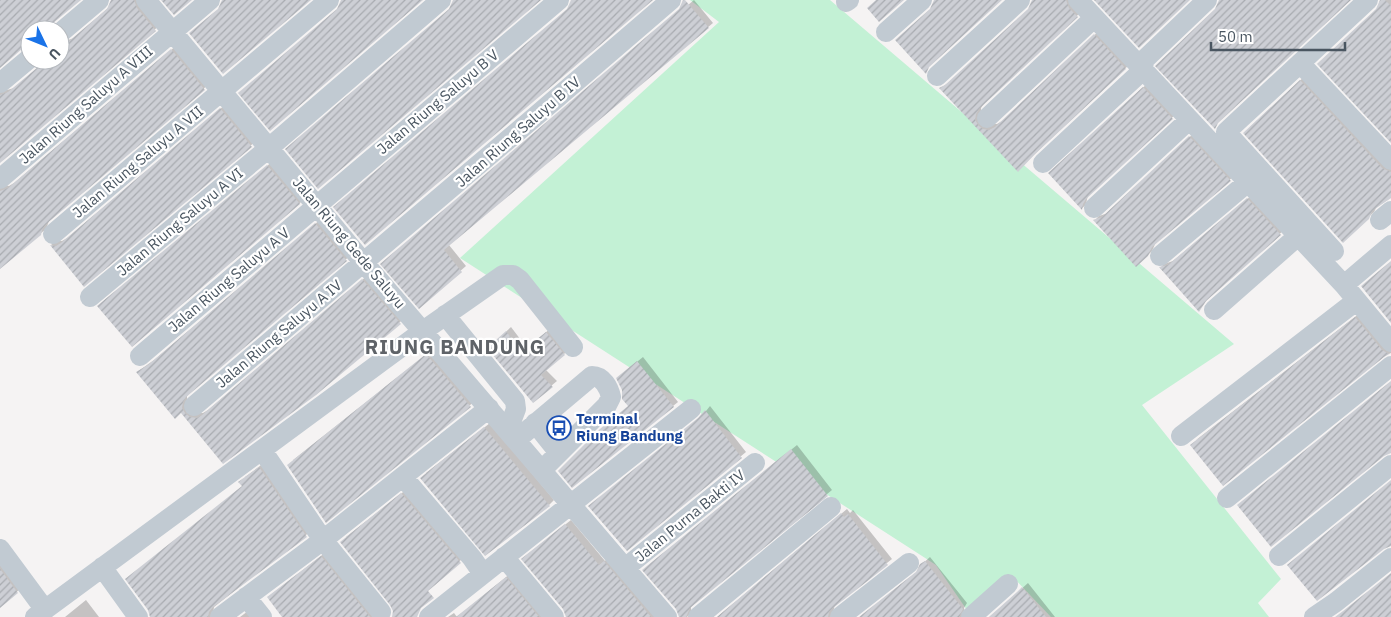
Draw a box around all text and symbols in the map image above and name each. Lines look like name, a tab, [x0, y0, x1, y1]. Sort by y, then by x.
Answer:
north arrow	[20, 20, 70, 70]
scale bar	[1211, 20, 1345, 52]
text: 50 m	[1218, 27, 1253, 46]
street label: Jalan Riung Saluyu A VIII	[16, 42, 156, 168]
text: U	[45, 44, 64, 64]
street label: Jalan Riung Saluyu B V	[373, 45, 502, 158]
street label: Jalan Riung Saluyu B IV	[451, 72, 584, 191]
street label: Jalan Riung Saluyu A VII	[113, 163, 247, 280]
street label: Jalan Riung Gede Saluyu	[289, 173, 410, 312]
street label: Jalan Riung Saluyu A VI	[164, 223, 293, 336]
street label: Jalan Riung Saluyu A V	[165, 224, 293, 336]
street label: Jalan Riung Saluyu A IV	[212, 275, 346, 392]
district label: RIUNG BANDUNG	[365, 333, 545, 360]
place label: Terminal Riung Bandung	[576, 409, 684, 445]
bus stop icon: Terminal Riung Bandung	[546, 415, 572, 441]
street label: Jalan Purna Bakti IV	[631, 465, 749, 566]

